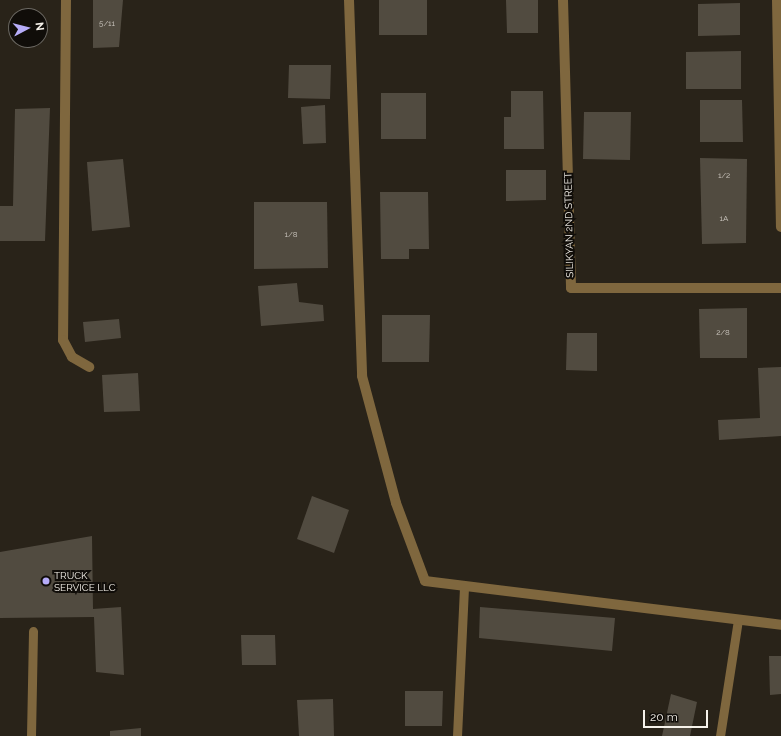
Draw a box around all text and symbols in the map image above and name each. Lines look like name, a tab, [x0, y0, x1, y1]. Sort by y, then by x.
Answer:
north arrow	[8, 8, 48, 48]
house number: 5/11	[99, 19, 115, 29]
text: N	[32, 22, 46, 32]
house number: 1/2	[718, 171, 730, 181]
street label: SILIKYAN 2ND STREET	[562, 172, 576, 278]
house number: 1A	[720, 214, 728, 224]
house number: 1/8	[285, 230, 297, 240]
house number: 2/8	[716, 328, 730, 338]
place label: TRUCK SERVICE LLC	[54, 569, 116, 592]
marker: TRUCK SERVICE LLC	[41, 576, 51, 586]
scale bar	[645, 702, 710, 728]
text: 20 m	[650, 710, 678, 724]

